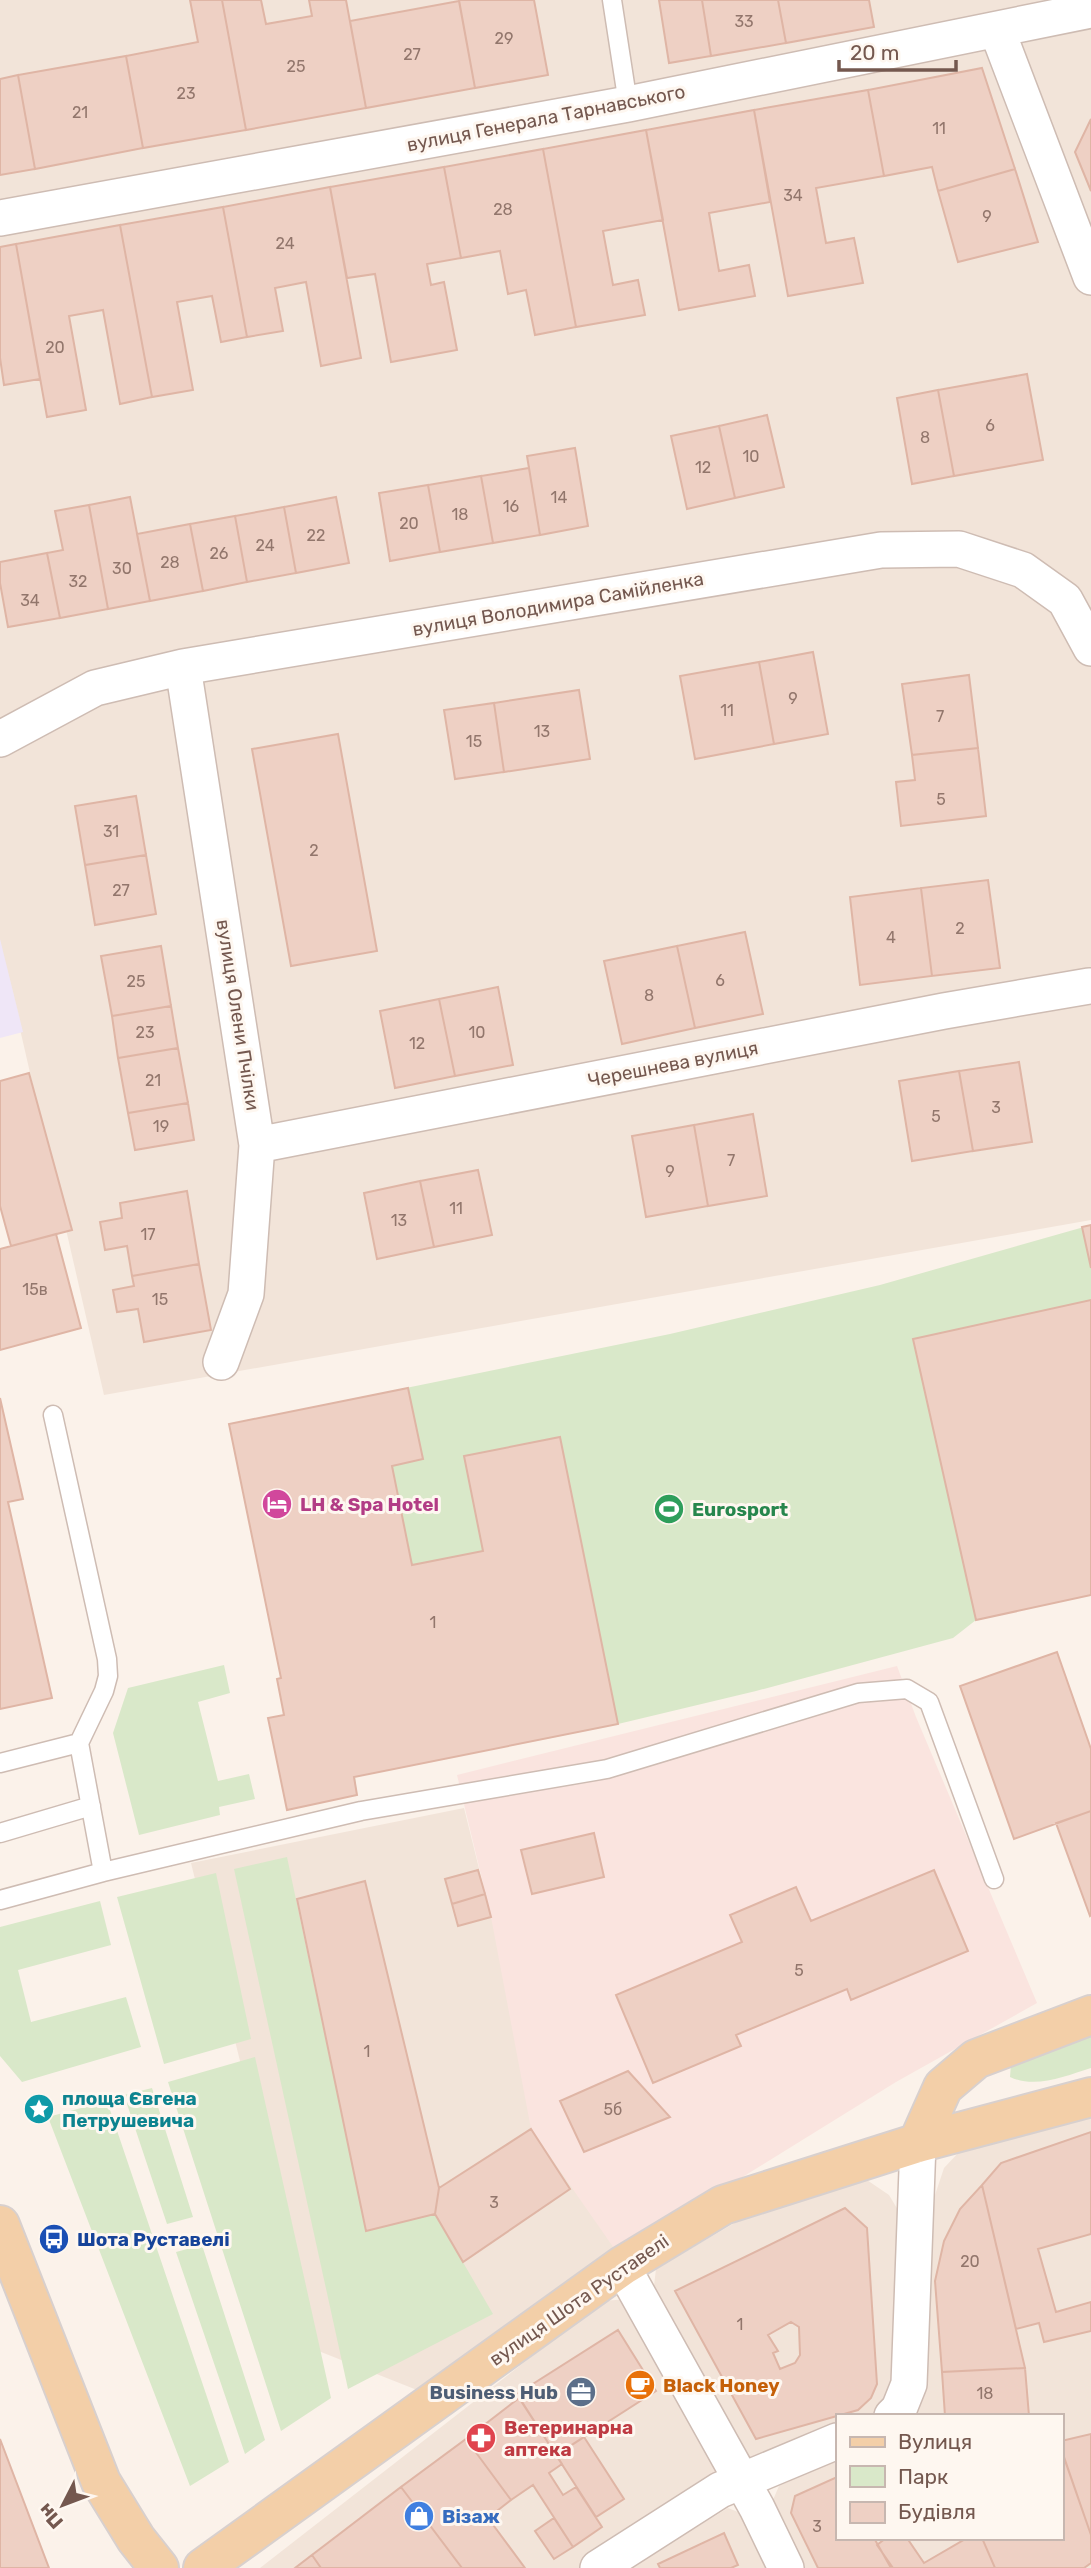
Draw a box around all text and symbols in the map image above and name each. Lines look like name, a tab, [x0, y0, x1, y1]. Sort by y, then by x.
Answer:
house number: 33	[734, 12, 754, 31]
scale bar	[839, 28, 956, 72]
house number: 29	[495, 29, 513, 48]
text: 20 m	[850, 40, 899, 65]
house number: 27	[403, 45, 421, 64]
house number: 25	[287, 57, 305, 76]
street label: вулиця Генерала Тарнавського	[405, 80, 687, 156]
house number: 23	[176, 84, 196, 103]
house number: 21	[72, 103, 88, 122]
house number: 11	[932, 119, 946, 138]
house number: 34	[783, 186, 803, 205]
house number: 28	[493, 200, 513, 219]
house number: 9	[982, 207, 992, 226]
house number: 24	[275, 234, 295, 253]
house number: 20	[45, 338, 65, 357]
house number: 6	[985, 416, 995, 435]
house number: 8	[920, 428, 930, 447]
house number: 10	[742, 447, 760, 466]
house number: 12	[695, 458, 711, 477]
house number: 14	[551, 488, 567, 507]
house number: 16	[503, 497, 520, 516]
house number: 18	[451, 505, 469, 524]
house number: 20	[399, 514, 419, 533]
house number: 22	[307, 526, 325, 545]
house number: 24	[255, 536, 275, 555]
house number: 26	[209, 544, 229, 563]
house number: 28	[160, 553, 180, 572]
house number: 30	[112, 559, 132, 578]
street label: вулиця Володимира Самійленка	[411, 567, 705, 641]
house number: 32	[68, 572, 88, 591]
house number: 34	[20, 591, 40, 610]
house number: 9	[788, 689, 798, 708]
house number: 11	[720, 701, 734, 720]
house number: 7	[936, 707, 944, 726]
house number: 13	[534, 722, 550, 741]
house number: 15	[466, 732, 482, 751]
house number: 5	[936, 790, 946, 809]
house number: 31	[103, 822, 119, 841]
house number: 2	[309, 841, 319, 860]
house number: 27	[112, 881, 130, 900]
street label: вулиця Олени Пчілки	[212, 918, 264, 1112]
house number: 2	[955, 919, 965, 938]
house number: 4	[886, 928, 896, 947]
house number: 6	[715, 971, 725, 990]
house number: 25	[127, 972, 145, 991]
house number: 8	[644, 986, 654, 1005]
house number: 23	[135, 1023, 155, 1042]
house number: 10	[468, 1023, 486, 1042]
house number: 12	[409, 1034, 425, 1053]
street label: Черешнева вулиця	[586, 1036, 760, 1092]
house number: 21	[145, 1071, 161, 1090]
house number: 3	[991, 1098, 1001, 1117]
house number: 5	[931, 1107, 941, 1126]
house number: 19	[153, 1117, 169, 1136]
house number: 7	[727, 1151, 735, 1170]
house number: 9	[665, 1162, 675, 1181]
house number: 11	[449, 1199, 463, 1218]
house number: 13	[391, 1211, 407, 1230]
house number: 17	[140, 1225, 156, 1244]
house number: 15в	[22, 1280, 48, 1299]
house number: 15	[152, 1290, 168, 1309]
hotel icon: LH & Spa Hotel	[260, 1487, 294, 1521]
sports icon: Eurosport	[652, 1492, 686, 1526]
place label: LH & Spa Hotel	[300, 1493, 439, 1516]
place label: Eurosport	[692, 1498, 788, 1521]
house number: 1	[430, 1613, 436, 1632]
house number: 5	[794, 1961, 804, 1980]
house number: 1	[364, 2042, 370, 2061]
place label: площа Євгена Петрушевича	[62, 2087, 197, 2132]
place icon: площа Євгена Петрушевича	[22, 2092, 56, 2126]
house number: 5б	[604, 2100, 622, 2119]
house number: 3	[489, 2193, 499, 2212]
bus stop icon: Шота Руставелі	[37, 2222, 71, 2256]
place label: Шота Руставелі	[77, 2228, 230, 2251]
street label: вулиця Шота Руставелі	[485, 2229, 673, 2371]
house number: 20	[960, 2252, 980, 2271]
house number: 1	[737, 2315, 743, 2334]
cafe icon: Black Honey	[623, 2368, 657, 2402]
place label: Black Honey	[663, 2374, 780, 2397]
office icon: Business Hub	[564, 2375, 598, 2409]
place label: Business Hub	[430, 2381, 558, 2404]
house number: 18	[976, 2384, 994, 2403]
legend	[836, 2414, 1063, 2540]
place label: Ветеринарна аптека	[504, 2416, 633, 2461]
pharmacy icon: Ветеринарна аптека	[464, 2421, 498, 2455]
text: Вулиця	[898, 2429, 972, 2454]
text: Парк	[898, 2464, 948, 2489]
north arrow	[28, 2470, 98, 2540]
text: Пн	[33, 2499, 68, 2534]
shop icon: Візаж	[402, 2499, 436, 2533]
text: Будівля	[898, 2499, 976, 2524]
place label: Візаж	[442, 2505, 500, 2528]
house number: 3	[812, 2517, 822, 2536]

